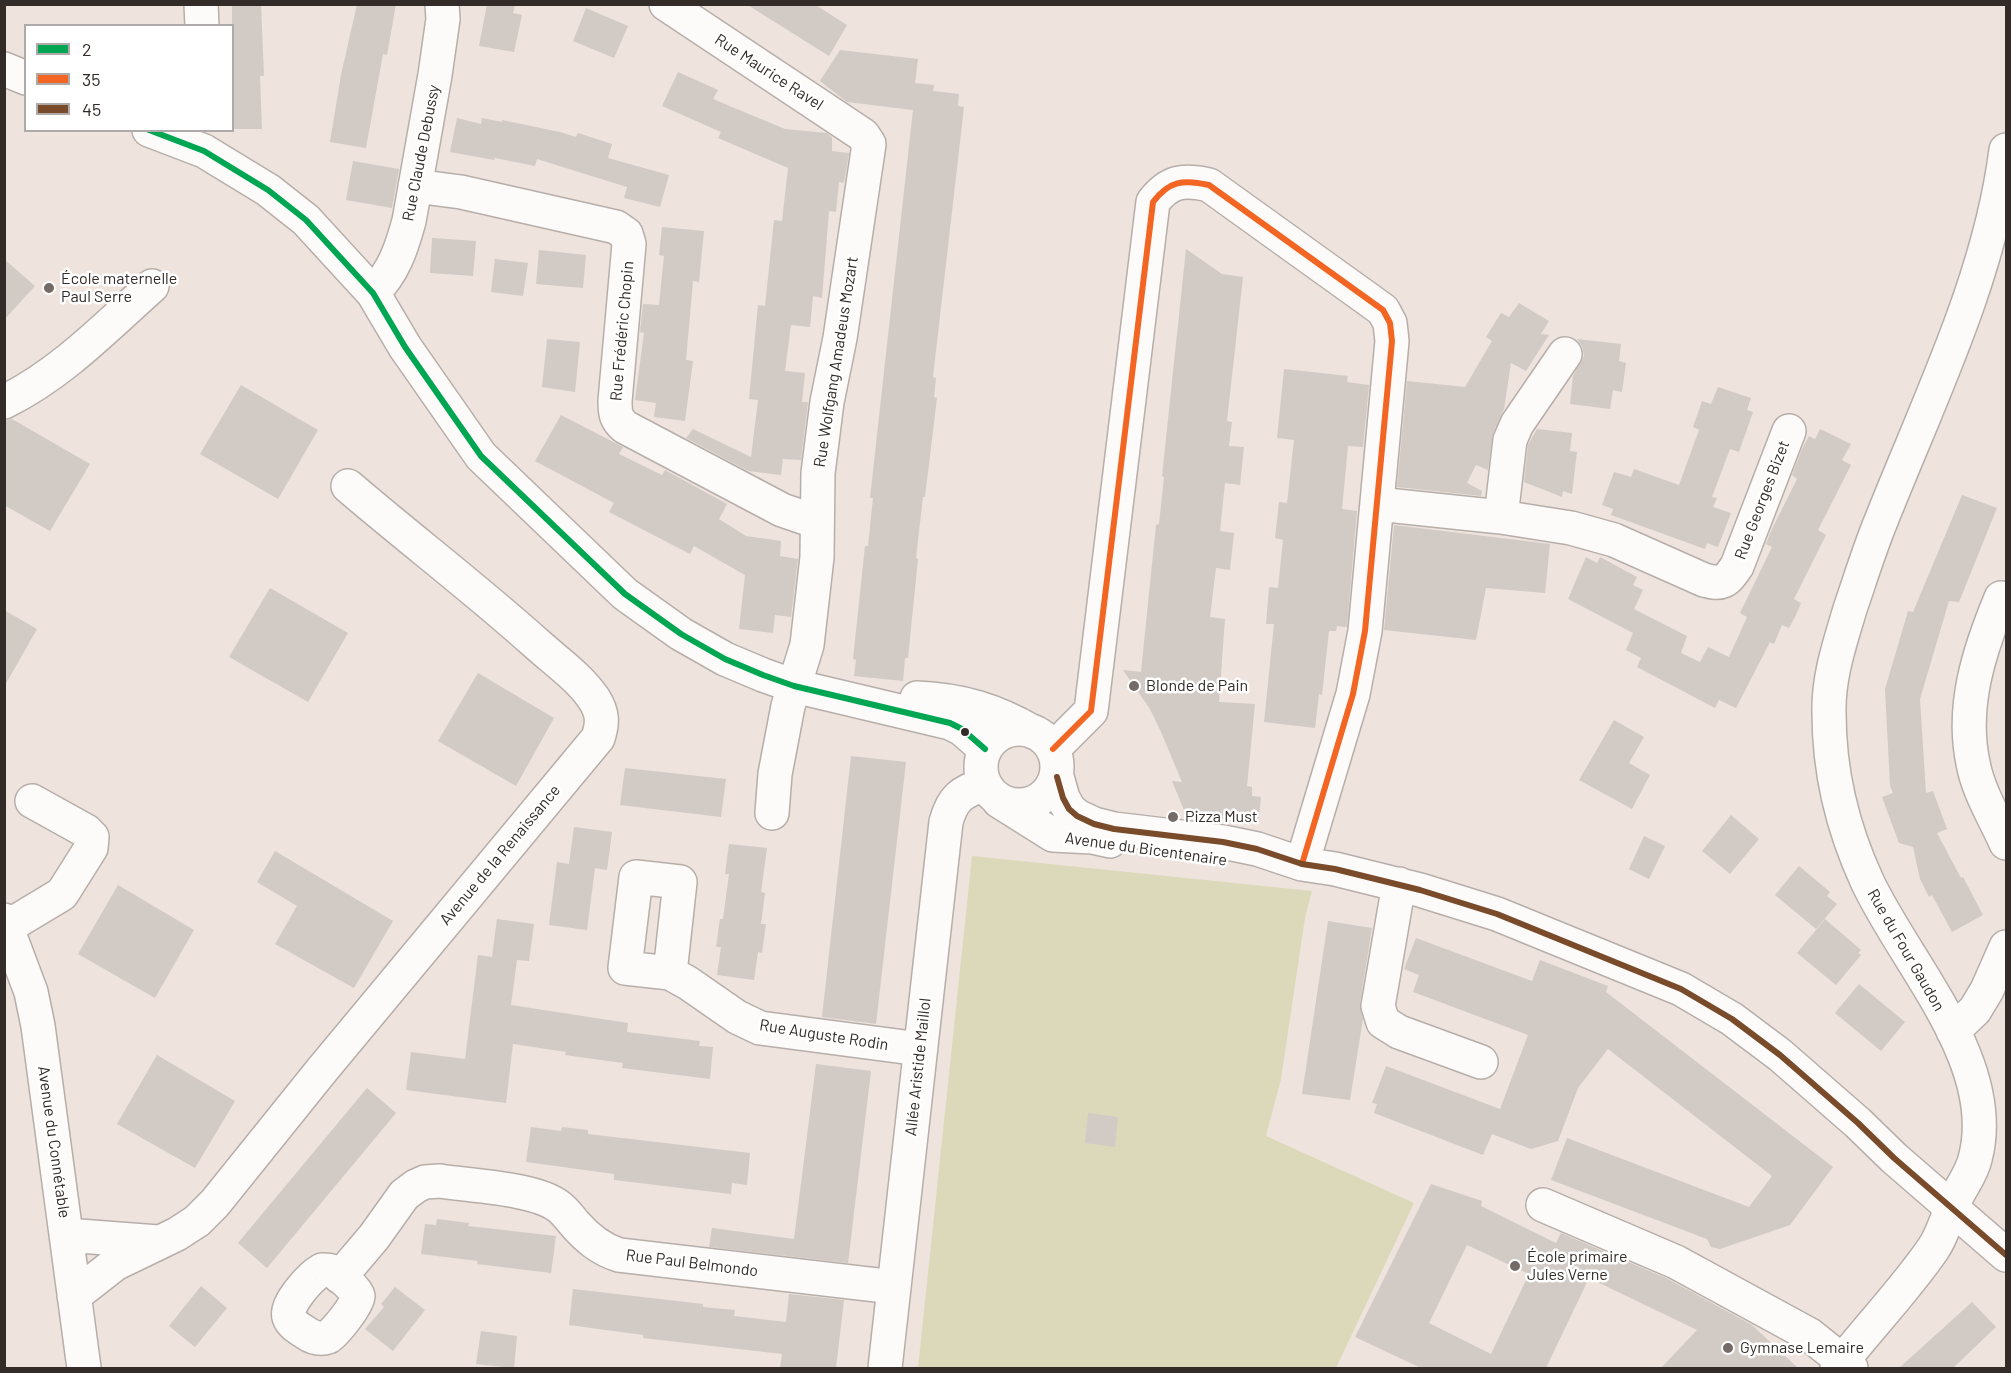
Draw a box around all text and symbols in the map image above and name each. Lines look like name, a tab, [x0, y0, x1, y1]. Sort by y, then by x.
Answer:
legend	[24, 24, 234, 132]
street label: Rue Maurice Ravel	[711, 30, 827, 114]
text: 2	[82, 38, 92, 60]
text: 35	[82, 68, 101, 90]
street label: Rue Claude Debussy	[398, 83, 444, 223]
text: 45	[82, 98, 101, 120]
street label: Rue Wolfgang Amadeus Mozart	[810, 255, 862, 469]
street label: Rue Frédéric Chopin	[606, 260, 638, 402]
place label: École maternelle Paul Serre	[61, 269, 177, 307]
marker: École maternelle Paul Serre	[42, 281, 56, 295]
street label: Rue Georges Bizet	[1730, 438, 1794, 562]
place label: Blonde de Pain	[1146, 676, 1248, 696]
marker: Blonde de Pain	[1127, 679, 1141, 693]
unlabelled marker	[959, 726, 971, 738]
street label: Avenue de la Renaissance	[436, 781, 564, 929]
place label: Pizza Must	[1185, 807, 1258, 827]
marker: Pizza Must	[1166, 810, 1180, 824]
street label: Avenue du Bicentenaire	[1064, 828, 1228, 870]
street label: Rue du Four Gaudon	[1863, 885, 1949, 1015]
street label: Allée Aristide Maillol	[901, 997, 935, 1137]
street label: Rue Auguste Rodin	[758, 1015, 890, 1055]
street label: Avenue du Connétable	[34, 1065, 74, 1219]
street label: Rue Paul Belmondo	[625, 1245, 759, 1281]
place label: École primaire Jules Verne	[1527, 1247, 1628, 1285]
marker: École primaire Jules Verne	[1508, 1259, 1522, 1273]
place label: Gymnase Lemaire	[1740, 1338, 1864, 1358]
marker: Gymnase Lemaire	[1721, 1341, 1735, 1355]

